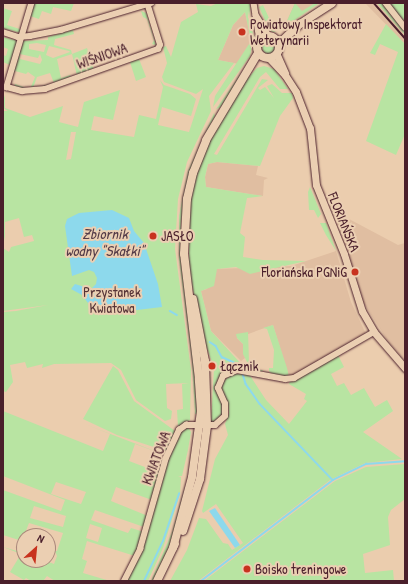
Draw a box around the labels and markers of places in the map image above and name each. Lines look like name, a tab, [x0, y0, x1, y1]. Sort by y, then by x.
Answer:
place label: Powiatowy Inspektorat Weterynarii	[250, 16, 362, 48]
marker: Powiatowy Inspektorat Weterynarii	[237, 27, 247, 37]
place label: JASŁO	[161, 228, 194, 244]
marker: JASŁO	[148, 231, 158, 241]
place label: Floriańska PGNiG	[261, 264, 347, 280]
marker: Floriańska PGNiG	[350, 267, 360, 277]
place label: Łącznik	[220, 358, 258, 374]
marker: Łącznik	[207, 361, 217, 371]
place label: Boisko treningowe	[255, 561, 346, 577]
marker: Boisko treningowe	[242, 564, 252, 574]

